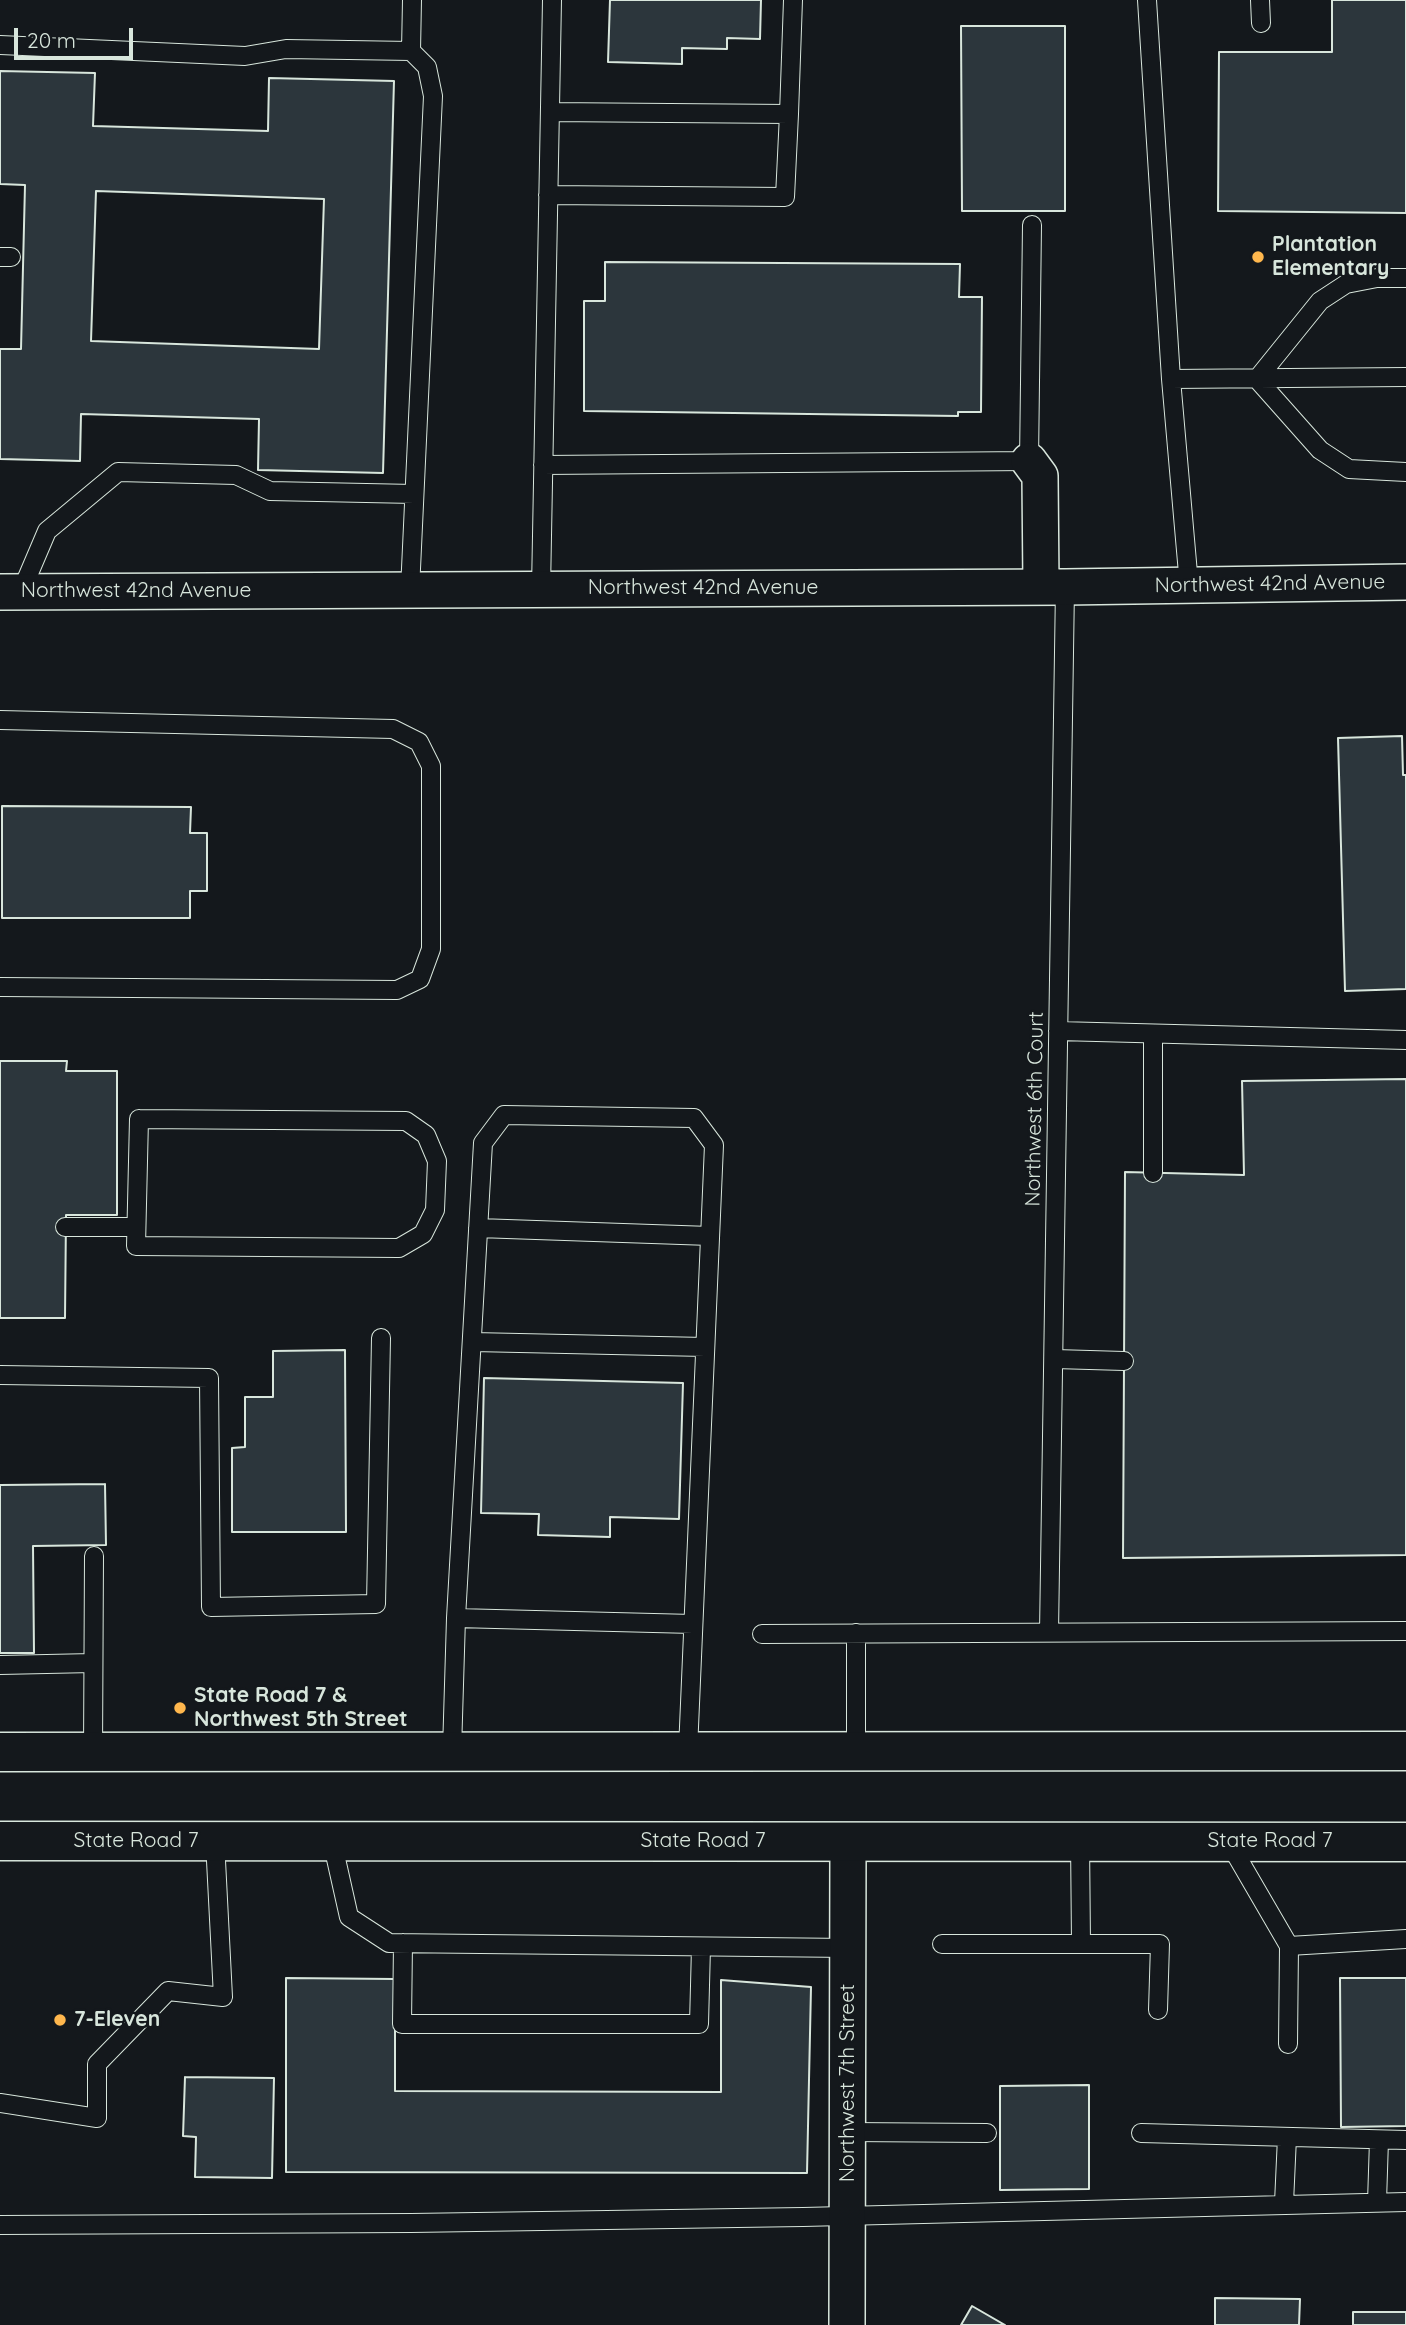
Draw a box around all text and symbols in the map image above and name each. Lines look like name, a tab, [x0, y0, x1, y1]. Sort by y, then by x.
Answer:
scale bar	[18, 14, 136, 58]
text: 20 m	[27, 27, 76, 53]
place label: Plantation Elementary	[1272, 232, 1389, 282]
marker: Plantation Elementary	[1250, 249, 1266, 265]
street label: Northwest 42nd Avenue	[1155, 569, 1385, 599]
street label: Northwest 42nd Avenue	[588, 575, 818, 601]
street label: Northwest 42nd Avenue	[21, 578, 251, 604]
street label: Northwest 6th Court	[1021, 1011, 1049, 1207]
place label: State Road 7 & Northwest 5th Street	[194, 1683, 408, 1733]
marker: State Road 7 & Northwest 5th Street	[172, 1700, 188, 1716]
street label: State Road 7	[74, 1828, 198, 1854]
street label: State Road 7	[641, 1828, 765, 1854]
street label: State Road 7	[1208, 1828, 1332, 1854]
street label: Northwest 7th Street	[835, 1984, 861, 2182]
place label: 7-Eleven	[74, 2007, 160, 2033]
marker: 7-Eleven	[52, 2012, 68, 2028]

